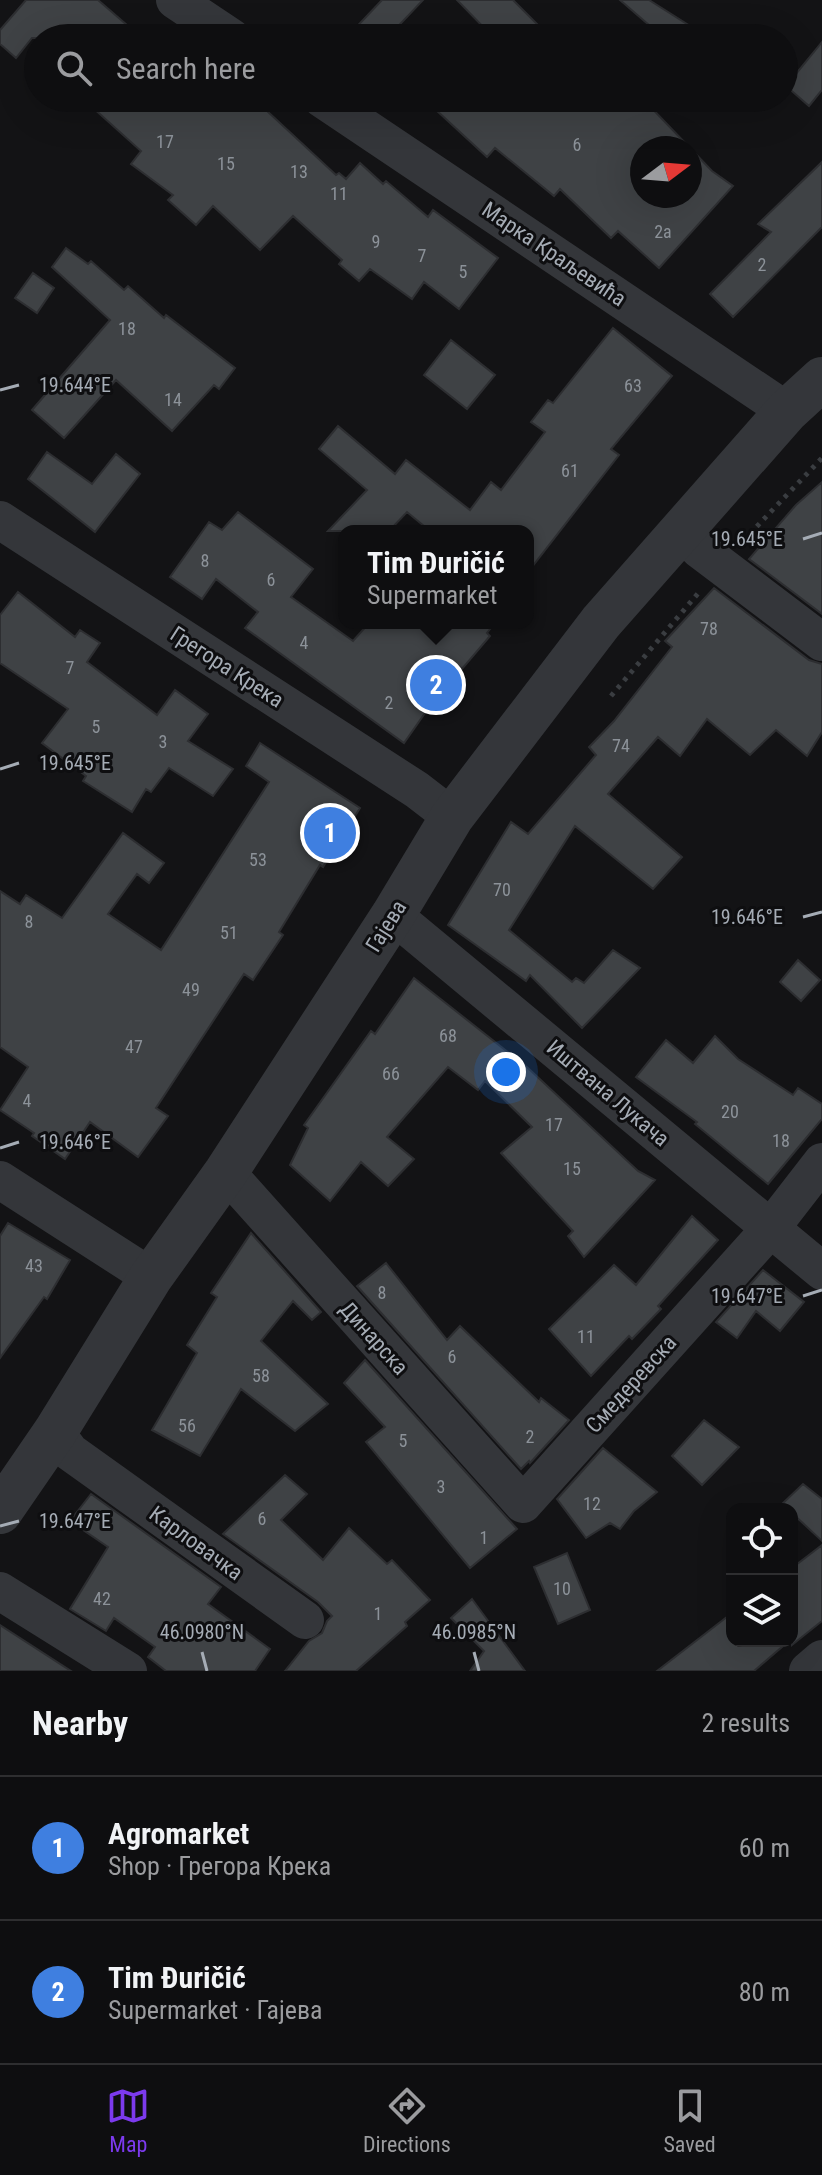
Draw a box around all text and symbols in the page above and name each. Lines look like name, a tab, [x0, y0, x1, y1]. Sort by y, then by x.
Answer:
search box	[24, 24, 798, 112]
icon: search	[52, 46, 96, 90]
text: Search here	[116, 51, 256, 86]
house number: 17	[156, 131, 174, 152]
house number: 6	[573, 134, 581, 155]
north arrow	[630, 136, 702, 208]
house number: 15	[217, 153, 235, 174]
house number: 13	[290, 161, 308, 182]
house number: 11	[330, 183, 348, 204]
street label: Марка Краљевића	[477, 197, 631, 311]
house number: 2a	[654, 221, 672, 242]
house number: 9	[372, 231, 380, 252]
house number: 7	[418, 245, 427, 266]
house number: 2	[758, 254, 767, 275]
house number: 5	[459, 261, 468, 282]
house number: 18	[118, 318, 136, 339]
text: 19.644°E	[39, 373, 111, 397]
house number: 63	[624, 375, 642, 396]
house number: 14	[164, 389, 182, 410]
house number: 61	[561, 460, 579, 481]
popup	[338, 525, 534, 629]
text: 19.645°E	[711, 527, 783, 551]
text: Tim Đuričić	[367, 545, 505, 580]
house number: 8	[201, 550, 209, 571]
house number: 6	[267, 569, 275, 590]
text: Supermarket	[367, 580, 497, 610]
house number: 78	[700, 618, 718, 639]
street label: Грегора Крека	[166, 621, 288, 713]
house number: 4	[300, 632, 309, 653]
pin: 2	[410, 655, 462, 715]
house number: 7	[66, 657, 75, 678]
house number: 2	[385, 692, 394, 713]
house number: 5	[92, 716, 101, 737]
house number: 3	[159, 731, 167, 752]
house number: 74	[612, 735, 630, 756]
text: 19.645°E	[39, 751, 111, 775]
pin: 1	[304, 803, 356, 863]
house number: 53	[249, 849, 267, 870]
house number: 70	[493, 879, 511, 900]
street label: Гајева	[361, 896, 411, 956]
text: 19.646°E	[711, 905, 783, 929]
house number: 8	[25, 911, 33, 932]
house number: 51	[220, 922, 238, 943]
house number: 49	[182, 979, 200, 1000]
house number: 68	[439, 1025, 457, 1046]
street label: Иштвана Лукача	[542, 1035, 674, 1151]
house number: 47	[125, 1036, 143, 1057]
your location	[486, 1052, 526, 1092]
house number: 66	[382, 1063, 400, 1084]
house number: 4	[23, 1090, 32, 1111]
house number: 20	[721, 1101, 739, 1122]
house number: 17	[545, 1114, 563, 1135]
text: 19.646°E	[39, 1130, 111, 1154]
house number: 18	[772, 1130, 790, 1151]
house number: 15	[563, 1158, 581, 1179]
house number: 43	[25, 1255, 43, 1276]
house number: 8	[378, 1282, 386, 1303]
text: 19.647°E	[711, 1284, 783, 1308]
street label: Динарска	[335, 1296, 413, 1380]
house number: 11	[577, 1326, 595, 1347]
street label: Смедеревска	[581, 1330, 681, 1438]
house number: 6	[448, 1346, 456, 1367]
house number: 58	[252, 1365, 270, 1386]
house number: 56	[178, 1415, 196, 1436]
house number: 2	[526, 1426, 535, 1447]
house number: 5	[399, 1430, 408, 1451]
house number: 3	[437, 1476, 445, 1497]
house number: 12	[583, 1493, 601, 1514]
street label: Карловачка	[145, 1501, 247, 1585]
map controls	[726, 1503, 798, 1647]
button: locate	[726, 1503, 798, 1575]
house number: 6	[258, 1508, 266, 1529]
text: 19.647°E	[39, 1509, 111, 1533]
house number: 1	[480, 1527, 488, 1548]
button: layers	[726, 1575, 798, 1647]
house number: 10	[553, 1578, 571, 1599]
house number: 42	[93, 1588, 111, 1609]
house number: 1	[374, 1603, 382, 1624]
text: 46.0980°N	[160, 1620, 244, 1644]
text: 46.0985°N	[432, 1620, 516, 1644]
text: Nearby	[32, 1703, 128, 1743]
text: 2 results	[701, 1708, 790, 1738]
text: Agromarket	[108, 1816, 249, 1851]
text: 1	[51, 1833, 65, 1863]
text: 60 m	[739, 1833, 790, 1863]
text: Shop · Грегора Крека	[108, 1851, 331, 1881]
text: Tim Đuričić	[108, 1960, 246, 1995]
text: 2	[51, 1977, 65, 2007]
text: 80 m	[739, 1977, 790, 2007]
text: Supermarket · Гајева	[108, 1995, 323, 2025]
tab: Map	[106, 2084, 150, 2157]
tab: Directions	[363, 2084, 451, 2157]
tab: Saved	[663, 2084, 716, 2157]

